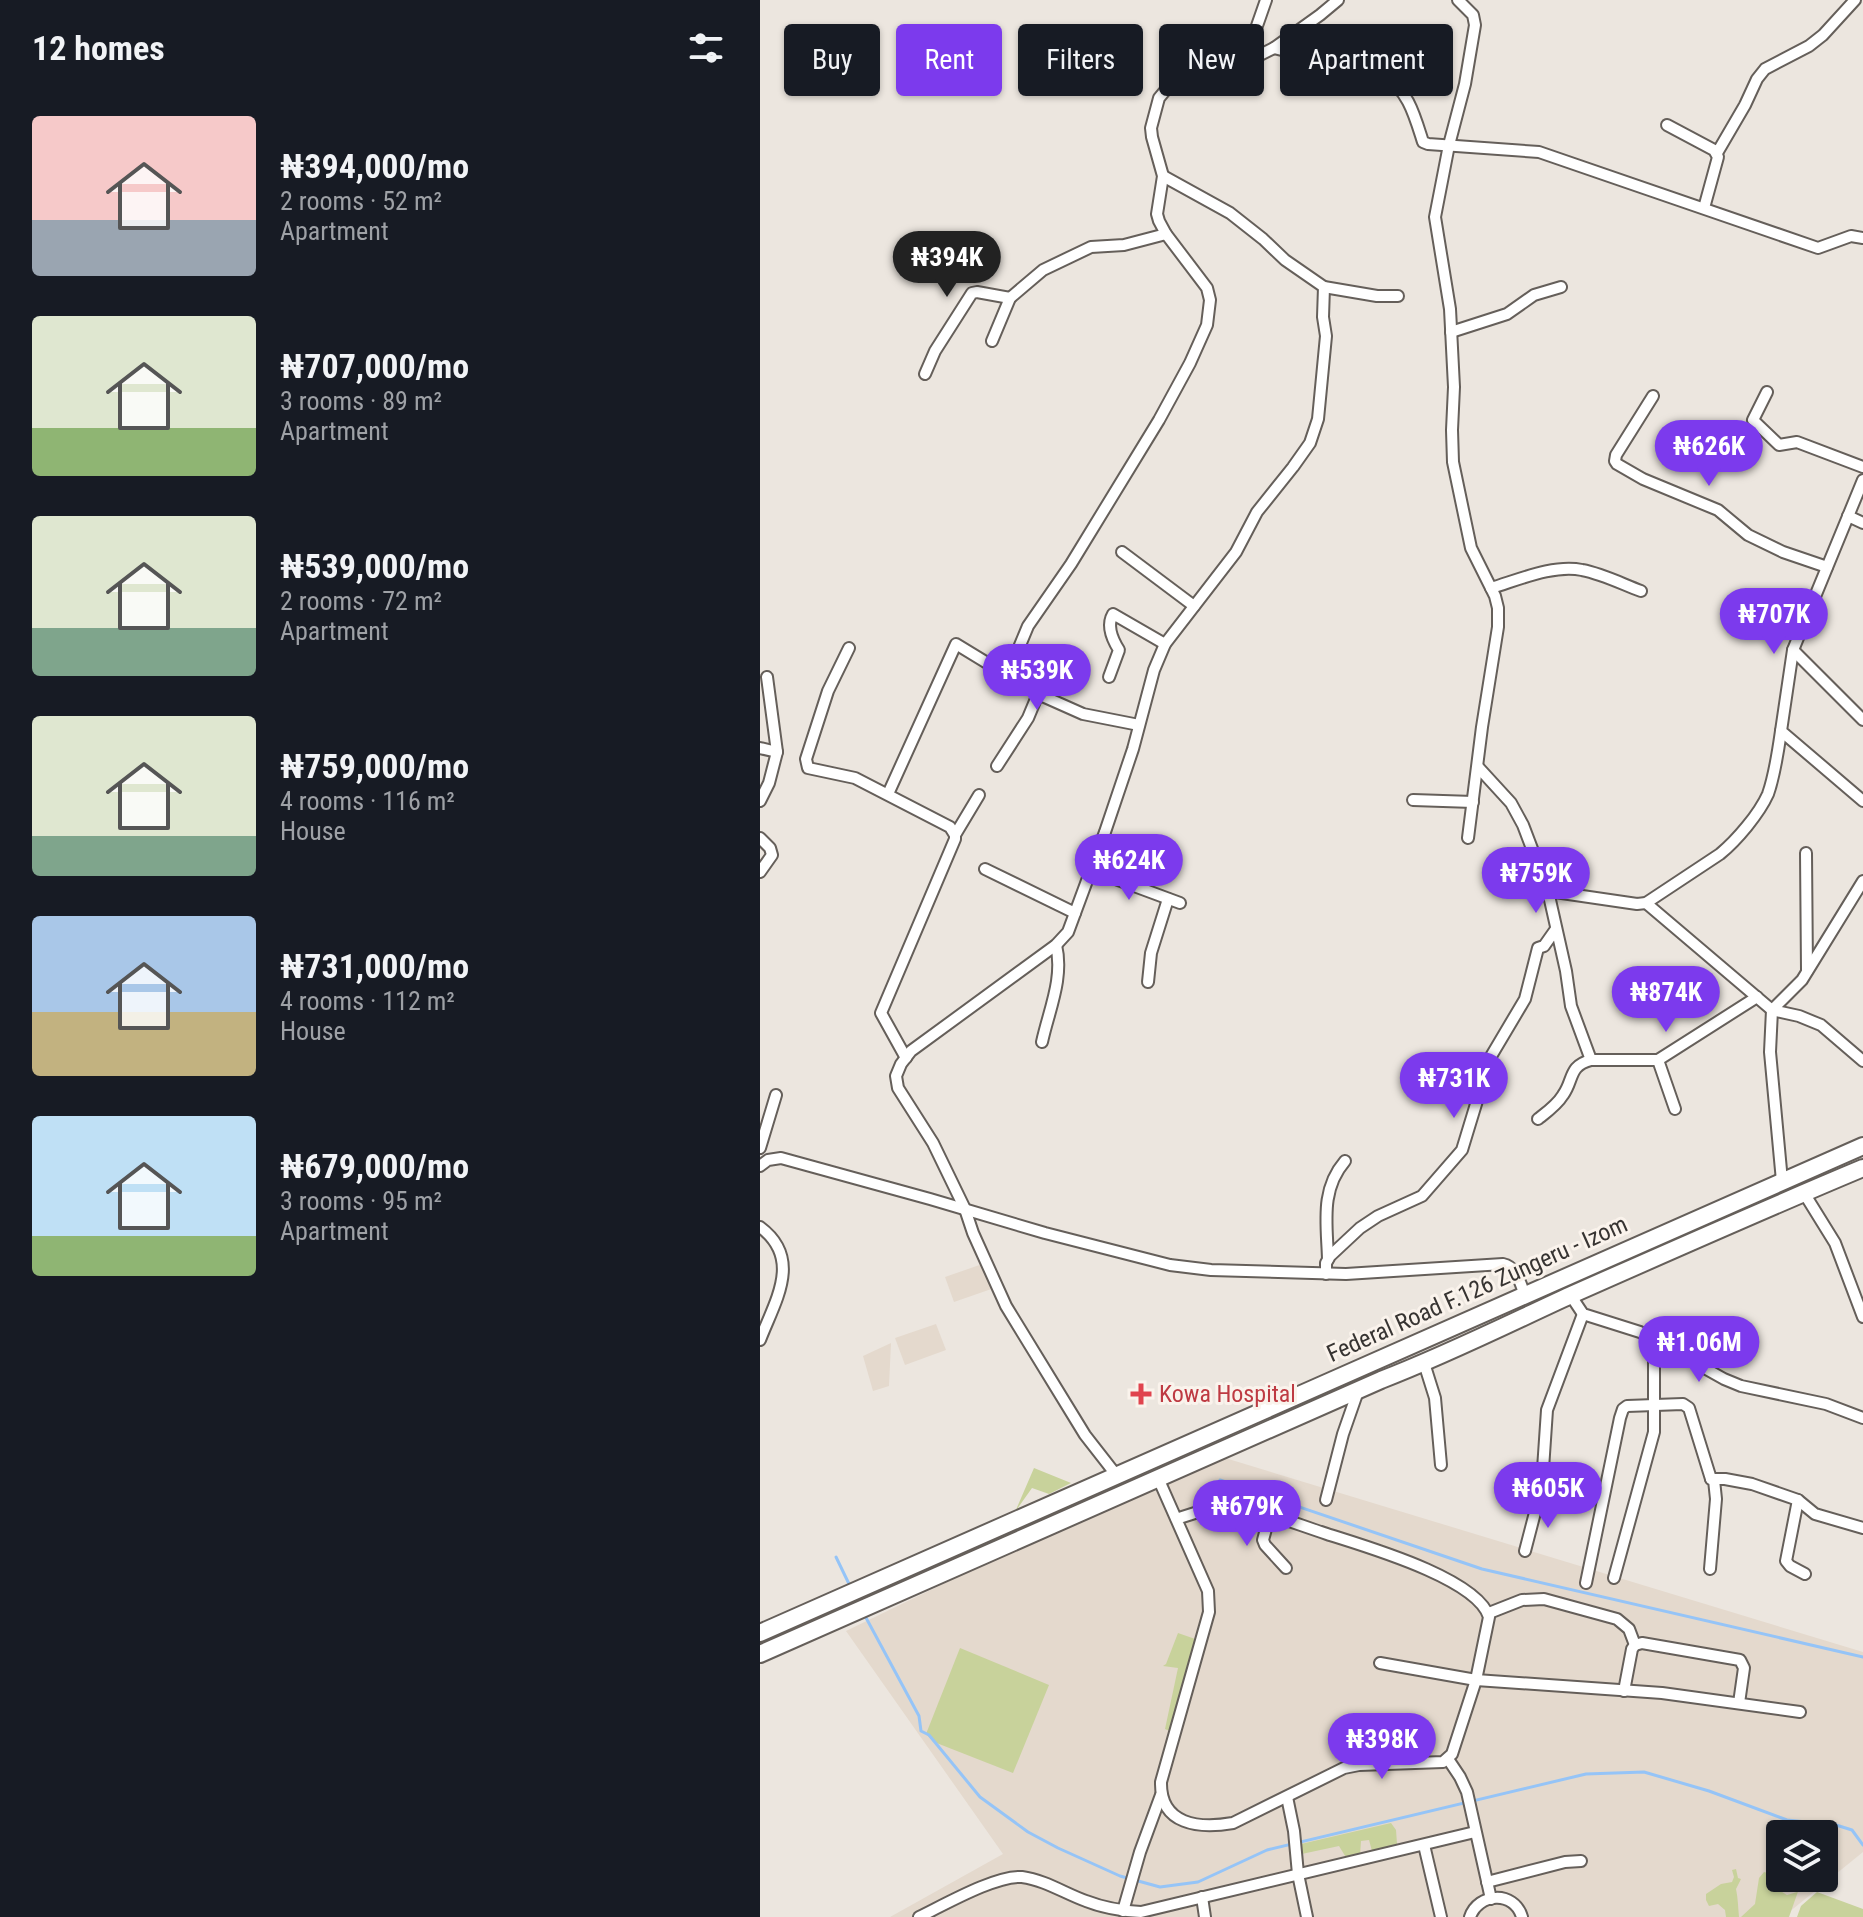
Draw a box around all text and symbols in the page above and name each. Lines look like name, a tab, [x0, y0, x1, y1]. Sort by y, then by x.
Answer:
chip: Buy	[784, 24, 880, 96]
chip: Rent	[896, 24, 1002, 96]
chip: Filters	[1018, 24, 1143, 96]
chip: New	[1159, 24, 1264, 96]
chip: Apartment	[1280, 24, 1453, 96]
icon: filters	[684, 26, 728, 70]
text: 12 homes	[32, 28, 165, 68]
text: ₦394,000/mo	[280, 146, 469, 186]
icon: home	[96, 148, 192, 244]
text: 2 rooms · 52 m²	[280, 186, 442, 216]
text: Apartment	[280, 216, 389, 246]
pin: ₦394K	[891, 231, 1003, 299]
text: ₦394K	[911, 242, 983, 272]
text: ₦707,000/mo	[280, 346, 469, 386]
icon: home	[96, 348, 192, 444]
text: 3 rooms · 89 m²	[280, 386, 442, 416]
text: Apartment	[280, 416, 389, 446]
pin: ₦626K	[1653, 420, 1765, 488]
text: ₦626K	[1673, 431, 1745, 461]
text: ₦539,000/mo	[280, 546, 469, 586]
icon: home	[96, 548, 192, 644]
text: 2 rooms · 72 m²	[280, 586, 442, 616]
pin: ₦707K	[1718, 588, 1830, 656]
text: ₦707K	[1738, 599, 1810, 629]
text: Apartment	[280, 616, 389, 646]
pin: ₦539K	[981, 644, 1093, 712]
text: ₦539K	[1001, 655, 1073, 685]
text: ₦759,000/mo	[280, 746, 469, 786]
icon: home	[96, 748, 192, 844]
text: 4 rooms · 116 m²	[280, 786, 455, 816]
text: House	[280, 816, 346, 846]
pin: ₦624K	[1073, 834, 1185, 902]
text: ₦624K	[1093, 845, 1165, 875]
pin: ₦759K	[1480, 847, 1592, 915]
text: ₦759K	[1500, 858, 1572, 888]
text: ₦731,000/mo	[280, 946, 469, 986]
icon: home	[96, 948, 192, 1044]
pin: ₦874K	[1610, 966, 1722, 1034]
text: ₦874K	[1630, 977, 1702, 1007]
text: 4 rooms · 112 m²	[280, 986, 455, 1016]
text: House	[280, 1016, 346, 1046]
pin: ₦731K	[1398, 1052, 1510, 1120]
text: ₦731K	[1418, 1063, 1490, 1093]
text: ₦679,000/mo	[280, 1146, 469, 1186]
icon: home	[96, 1148, 192, 1244]
text: 3 rooms · 95 m²	[280, 1186, 442, 1216]
street label: Federal Road F.126 Zungeru - Izom	[1322, 1210, 1632, 1368]
text: Apartment	[280, 1216, 389, 1246]
pin: ₦1.06M	[1634, 1316, 1764, 1384]
text: ₦1.06M	[1656, 1327, 1742, 1357]
place label: Kowa Hospital	[1159, 1380, 1296, 1408]
marker: Kowa Hospital	[1130, 1383, 1152, 1405]
pin: ₦605K	[1492, 1462, 1604, 1530]
text: ₦605K	[1512, 1473, 1584, 1503]
pin: ₦679K	[1191, 1480, 1303, 1548]
text: ₦679K	[1211, 1491, 1283, 1521]
pin: ₦398K	[1326, 1713, 1438, 1781]
text: ₦398K	[1346, 1724, 1418, 1754]
map controls	[1766, 1820, 1838, 1892]
button: layers	[1766, 1820, 1838, 1892]

